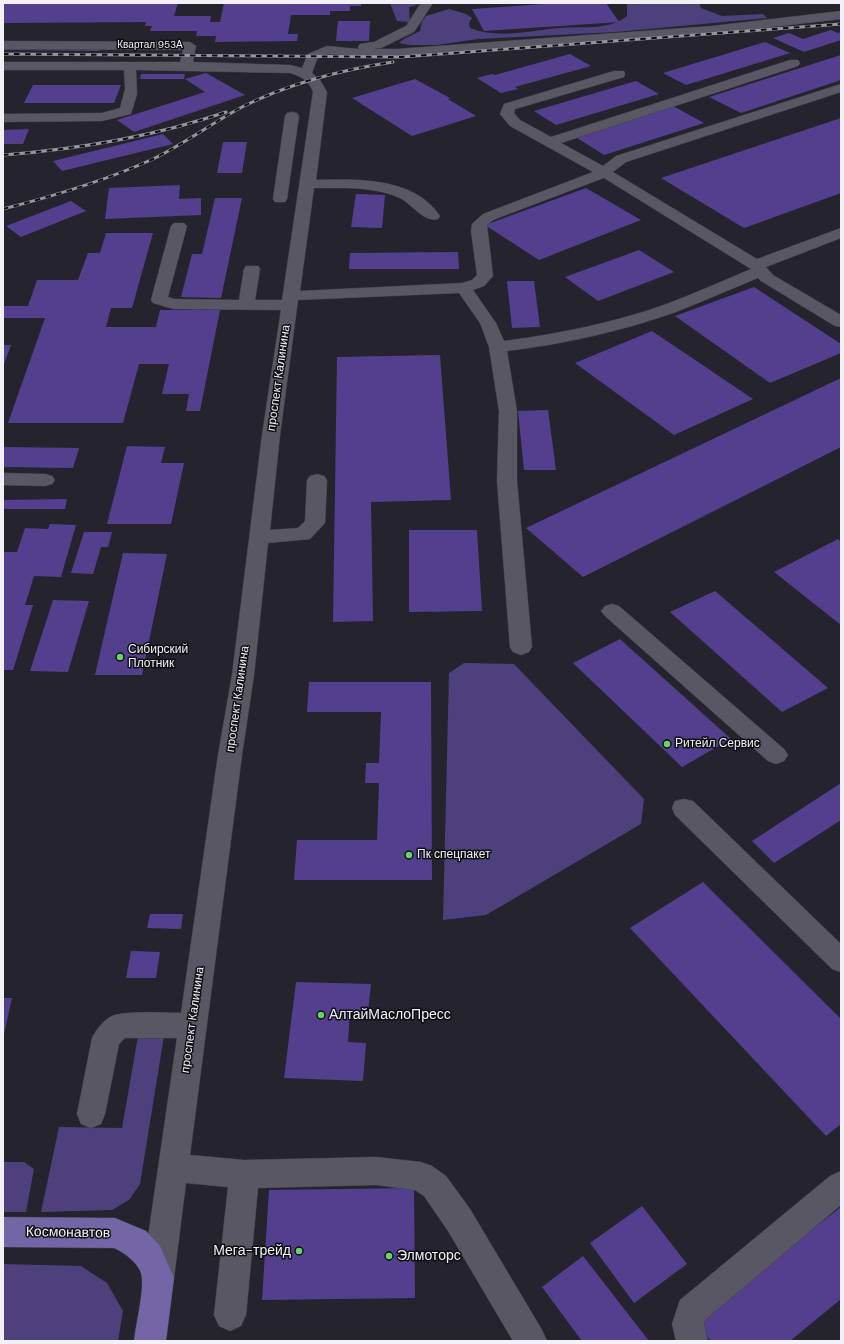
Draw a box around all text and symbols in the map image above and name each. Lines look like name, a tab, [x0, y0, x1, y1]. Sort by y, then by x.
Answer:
street label: Квартал 953А	[117, 39, 183, 51]
street label: проспект Калинина	[264, 324, 294, 432]
place label: Сибирский Плотник	[128, 643, 188, 671]
street label: проспект Калинина	[223, 645, 253, 753]
marker: Сибирский Плотник	[115, 652, 125, 662]
place label: Ритейл Сервис	[675, 737, 760, 751]
marker: Ритейл Сервис	[662, 739, 672, 749]
place label: Пк спецпакет	[417, 848, 490, 862]
marker: Пк спецпакет	[404, 850, 414, 860]
street label: проспект Калинина	[178, 966, 208, 1074]
place label: АлтайМаслоПресс	[329, 1007, 451, 1023]
marker: АлтайМаслоПресс	[316, 1010, 326, 1020]
street label: Космонавтов	[26, 1224, 110, 1242]
place label: Мега-трейд	[213, 1243, 291, 1259]
marker: Мега-трейд	[294, 1246, 304, 1256]
place label: Элмоторс	[397, 1248, 461, 1264]
marker: Элмоторс	[384, 1251, 394, 1261]

